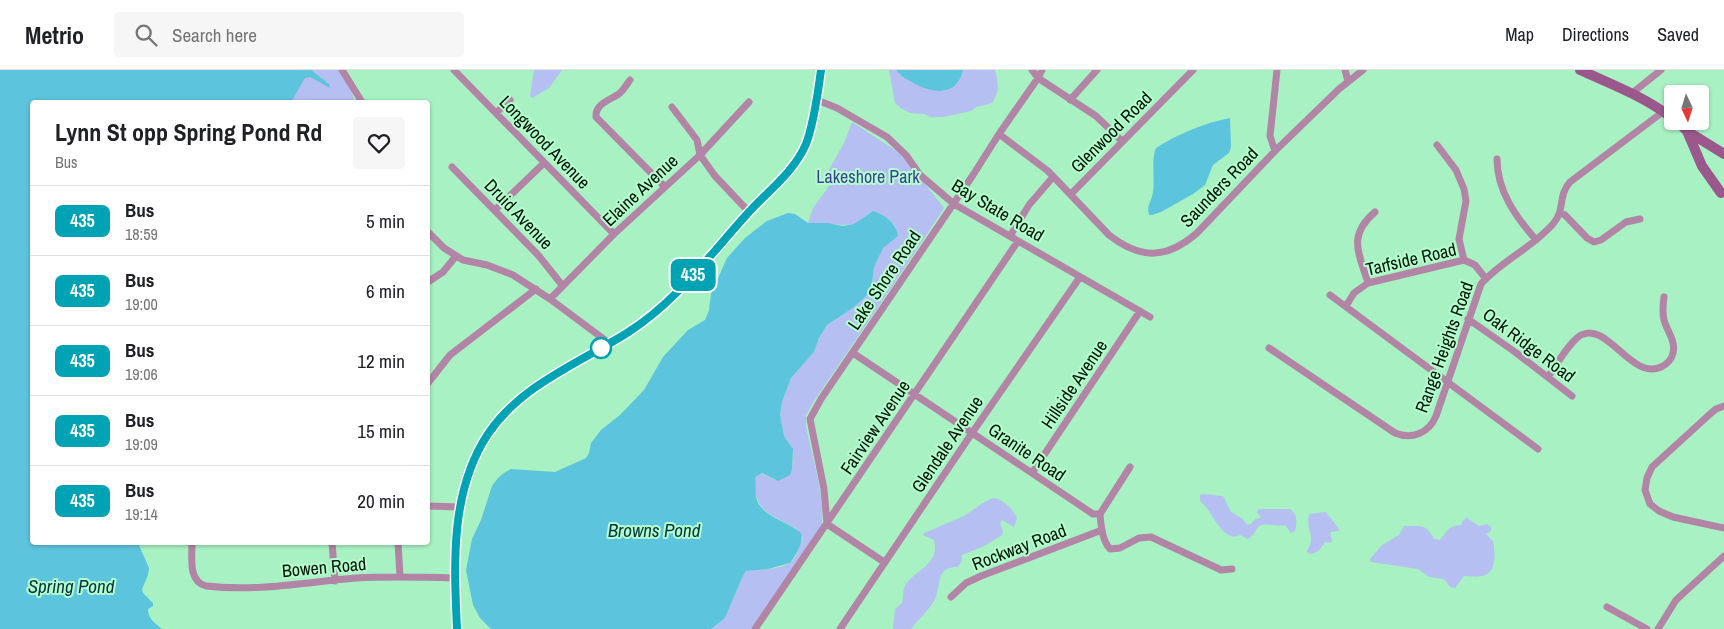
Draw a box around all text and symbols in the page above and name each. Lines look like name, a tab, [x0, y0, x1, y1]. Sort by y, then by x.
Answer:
search box	[114, 12, 464, 57]
text: Metrio	[25, 19, 84, 51]
icon: search	[132, 21, 160, 49]
text: Search here	[172, 22, 257, 48]
text: Map	[1505, 22, 1534, 47]
text: Directions	[1562, 22, 1629, 47]
text: Saved	[1657, 22, 1699, 47]
north arrow	[1664, 85, 1709, 130]
map controls	[1664, 85, 1709, 130]
street label: Glenwood Road	[1065, 86, 1157, 178]
street label: Longwood Avenue	[494, 90, 596, 194]
text: Lynn St opp Spring Pond Rd	[55, 116, 322, 148]
button: heart	[353, 117, 405, 169]
street label: Saunders Road	[1174, 141, 1264, 233]
street label: Elaine Avenue	[597, 148, 683, 232]
text: Bus	[55, 151, 78, 173]
park label: Lakeshore Park	[816, 164, 920, 189]
street label: Druid Avenue	[479, 173, 559, 255]
street label: Bay State Road	[947, 173, 1049, 247]
text: Bus	[125, 197, 154, 223]
text: 435	[70, 208, 95, 233]
text: 5 min	[366, 208, 405, 234]
text: 18:59	[125, 223, 158, 245]
street label: Lake Shore Road	[842, 225, 926, 335]
street label: Tarfside Road	[1363, 236, 1459, 282]
line badge: 435	[664, 259, 722, 291]
text: 435	[681, 262, 705, 287]
text: Bus	[125, 267, 154, 293]
text: 435	[70, 278, 95, 303]
text: 6 min	[366, 278, 405, 304]
street label: Range Heights Road	[1409, 278, 1479, 416]
text: 19:00	[125, 293, 158, 315]
street label: Oak Ridge Road	[1478, 302, 1580, 388]
street label: Hillside Avenue	[1035, 335, 1113, 433]
text: Bus	[125, 337, 154, 363]
unlabelled marker	[590, 337, 612, 359]
text: 435	[70, 348, 95, 373]
text: 12 min	[357, 348, 405, 374]
text: 19:06	[125, 363, 158, 385]
street label: Fairview Avenue	[834, 375, 916, 479]
street label: Glendale Avenue	[905, 391, 989, 497]
text: Bus	[125, 407, 154, 433]
street label: Granite Road	[983, 417, 1071, 487]
text: 435	[70, 418, 95, 443]
text: 15 min	[357, 418, 405, 444]
text: 19:09	[125, 433, 158, 455]
text: Bus	[125, 477, 154, 503]
text: 435	[70, 488, 95, 513]
text: 20 min	[357, 488, 405, 514]
text: 19:14	[125, 503, 158, 525]
water label: Browns Pond	[608, 517, 701, 543]
street label: Rockway Road	[968, 518, 1070, 576]
street label: Bowen Road	[281, 551, 367, 583]
water label: Spring Pond	[28, 573, 115, 599]

